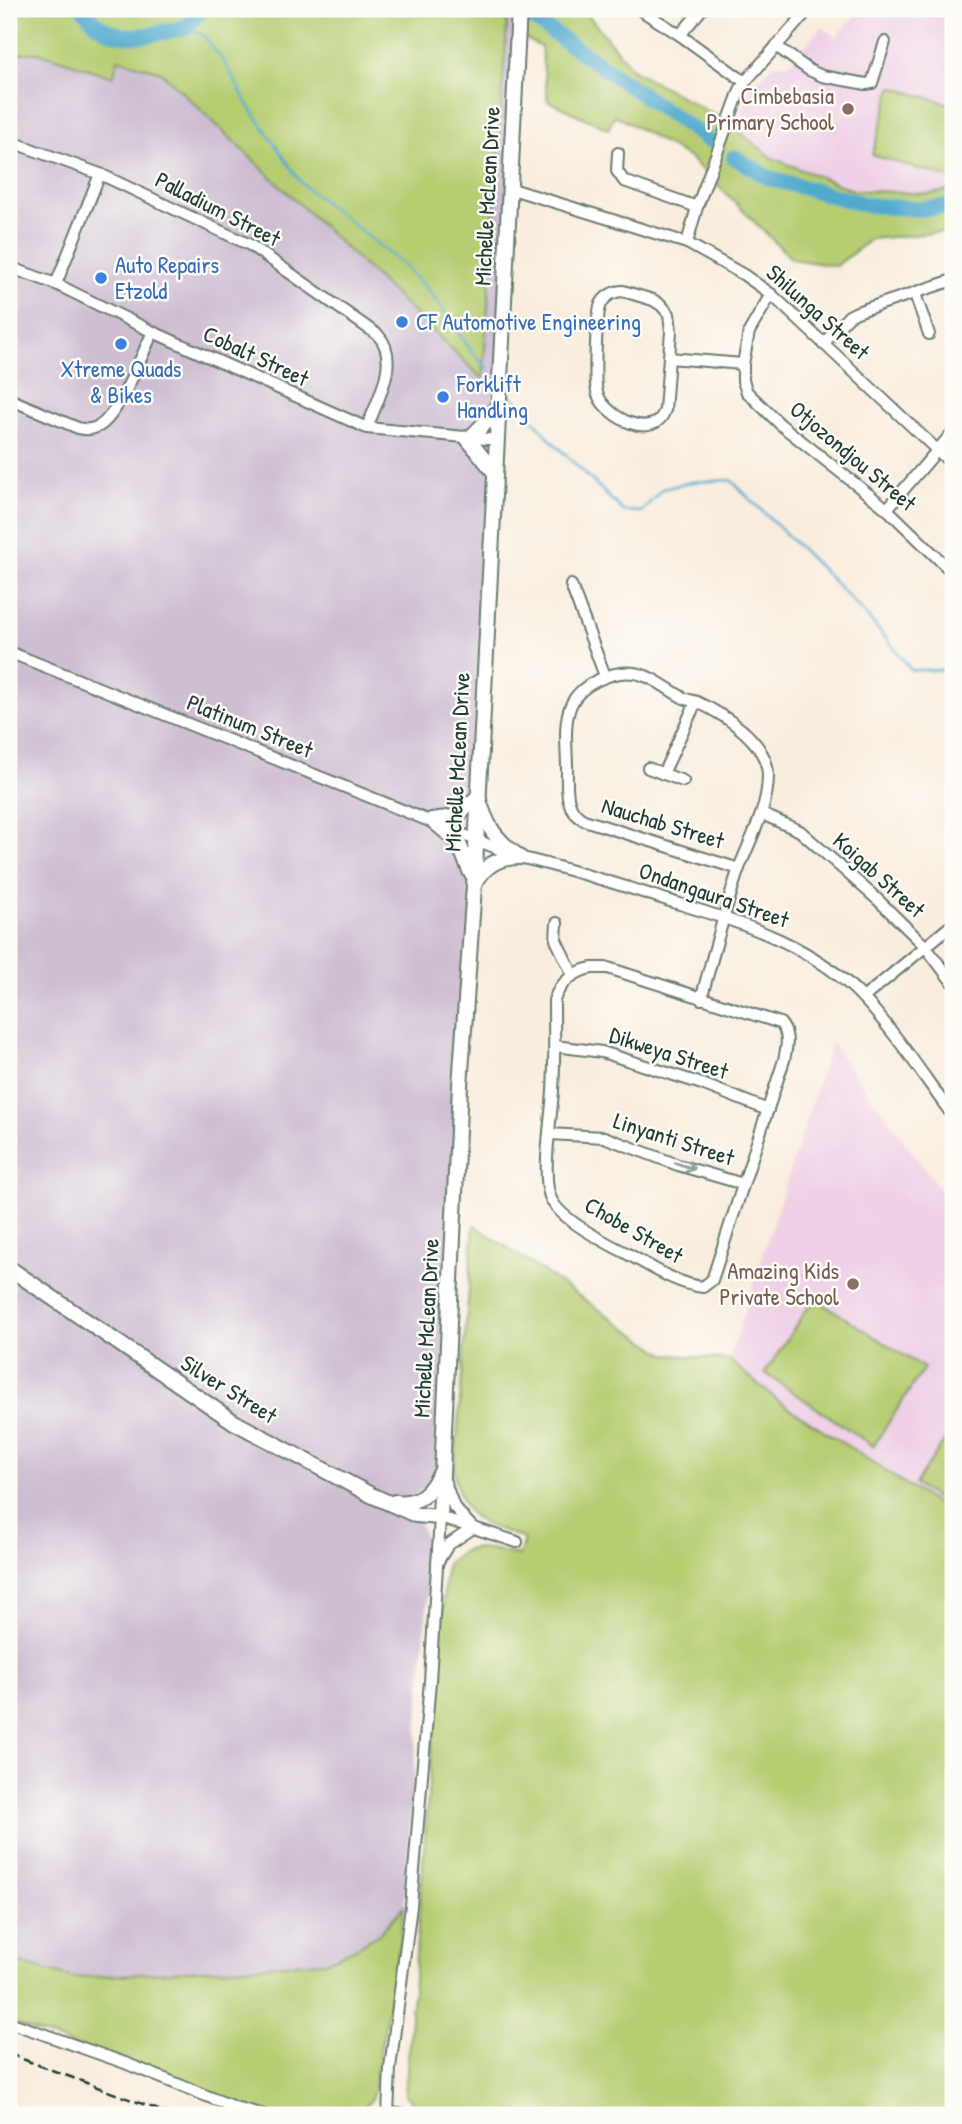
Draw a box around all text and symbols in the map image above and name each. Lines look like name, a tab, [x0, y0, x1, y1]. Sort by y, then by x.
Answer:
place label: Cimbebasia Primary School	[707, 80, 835, 137]
marker: Cimbebasia Primary School	[840, 101, 856, 117]
street label: Michelle McLean Drive	[466, 106, 507, 286]
street label: Palladium Street	[150, 164, 287, 254]
place label: Auto Repairs Etzold	[115, 249, 219, 306]
street label: Shilunga Street	[760, 257, 878, 367]
marker: Auto Repairs Etzold	[93, 270, 109, 286]
place label: CF Automotive Engineering	[416, 306, 641, 337]
marker: CF Automotive Engineering	[394, 314, 410, 330]
street label: Cobalt Street	[198, 318, 315, 394]
marker: Xtreme Quads & Bikes	[113, 336, 129, 352]
place label: Xtreme Quads & Bikes	[61, 353, 182, 410]
place label: Forklift Handling	[456, 368, 528, 425]
marker: Forklift Handling	[435, 389, 451, 405]
street label: Otjozondjou Street	[783, 393, 924, 519]
street label: Michelle McLean Drive	[436, 672, 477, 852]
street label: Platinum Street	[183, 686, 319, 765]
street label: Nauchab Street	[598, 789, 729, 856]
street label: Koigab Street	[827, 825, 933, 925]
street label: Ondangaura Street	[635, 854, 794, 935]
street label: Dikweya Street	[606, 1019, 733, 1087]
street label: Linyanti Street	[610, 1104, 739, 1173]
one-way arrow	[674, 1161, 696, 1174]
street label: Chobe Street	[579, 1189, 690, 1271]
street label: Michelle McLean Drive	[405, 1238, 446, 1418]
place label: Amazing Kids Private School	[720, 1255, 840, 1312]
marker: Amazing Kids Private School	[845, 1276, 861, 1292]
street label: Silver Street	[175, 1347, 284, 1431]

